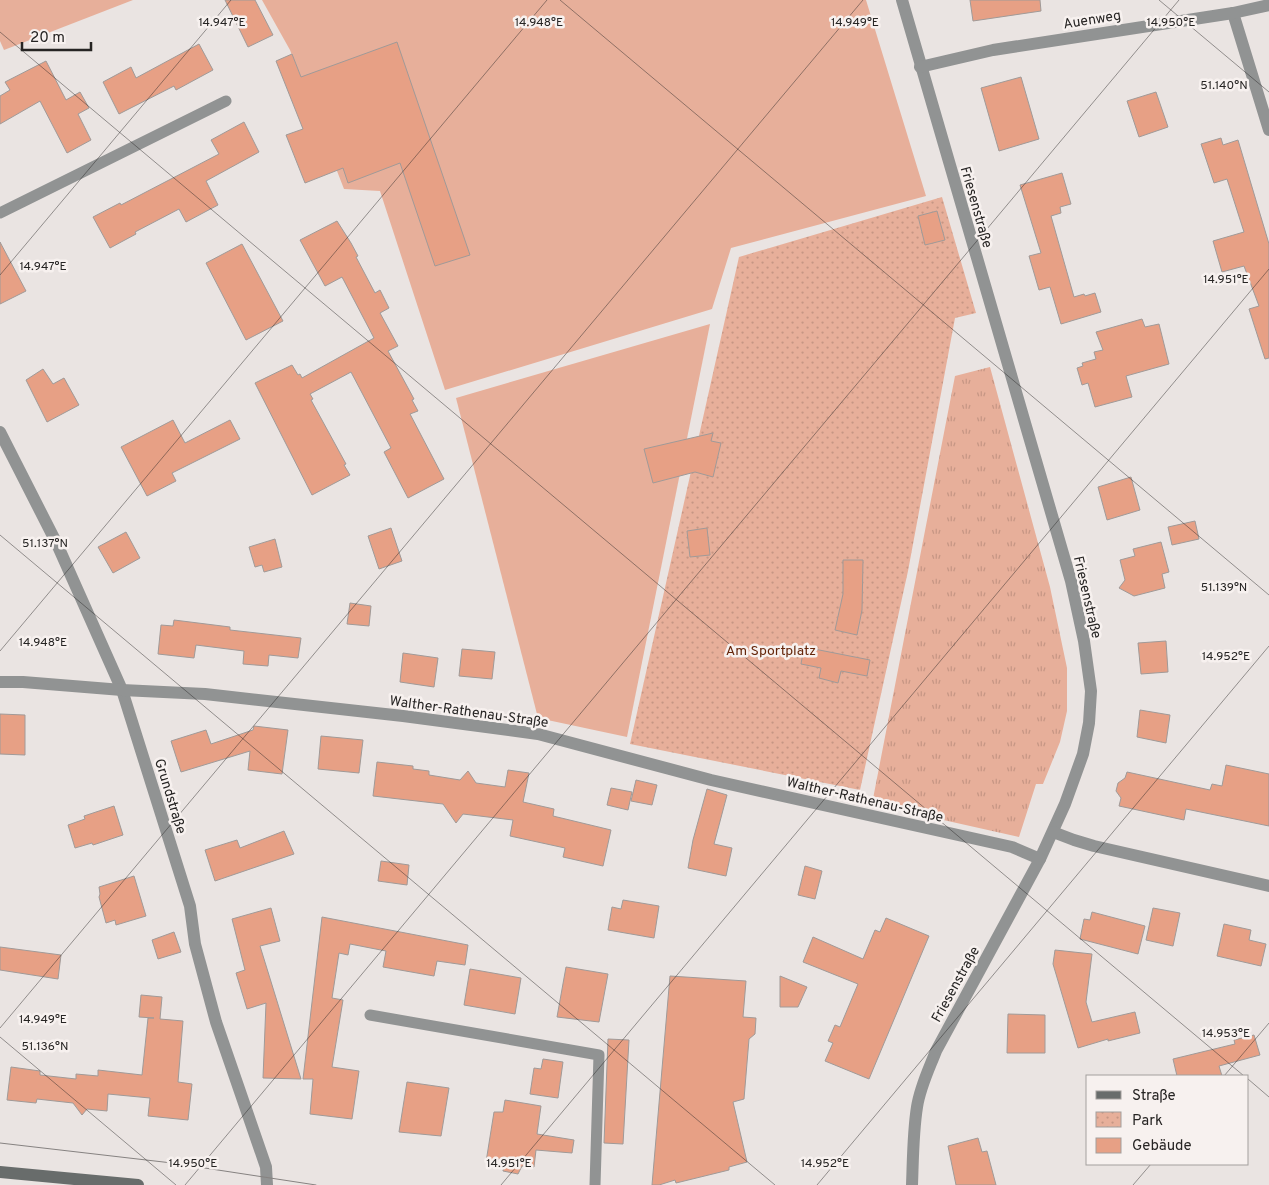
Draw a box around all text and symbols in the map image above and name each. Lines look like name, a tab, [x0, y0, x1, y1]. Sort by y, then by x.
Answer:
street label: Auenweg	[1062, 8, 1122, 33]
text: 14.947°E	[198, 15, 246, 31]
text: 14.948°E	[515, 15, 563, 31]
text: 14.949°E	[831, 15, 879, 31]
text: 14.950°E	[1147, 15, 1195, 31]
scale bar	[22, 20, 91, 52]
text: 20 m	[30, 29, 65, 48]
text: 51.140°N	[1200, 78, 1248, 94]
street label: Friesenstraße	[956, 165, 995, 250]
text: 14.947°E	[19, 259, 67, 275]
text: 14.951°E	[1203, 272, 1249, 288]
text: 51.137°N	[22, 536, 68, 552]
street label: Friesenstraße	[1069, 554, 1104, 640]
text: 51.139°N	[1201, 580, 1247, 596]
text: 14.948°E	[19, 635, 67, 651]
park label: Am Sportplatz	[726, 643, 816, 660]
text: 14.952°E	[1202, 649, 1250, 665]
street label: Walther-Rathenau-Straße	[388, 693, 549, 732]
street label: Grundstraße	[150, 757, 189, 836]
street label: Walther-Rathenau-Straße	[785, 774, 945, 827]
street label: Friesenstraße	[928, 944, 984, 1026]
text: 14.949°E	[19, 1012, 67, 1028]
text: 14.953°E	[1202, 1026, 1250, 1042]
text: 51.136°N	[22, 1039, 68, 1055]
legend	[1086, 1075, 1249, 1165]
text: Straße	[1132, 1087, 1176, 1106]
text: Park	[1132, 1112, 1163, 1131]
text: Gebäude	[1132, 1137, 1192, 1156]
text: 14.950°E	[169, 1156, 217, 1172]
text: 14.951°E	[486, 1156, 532, 1172]
text: 14.952°E	[801, 1156, 849, 1172]

